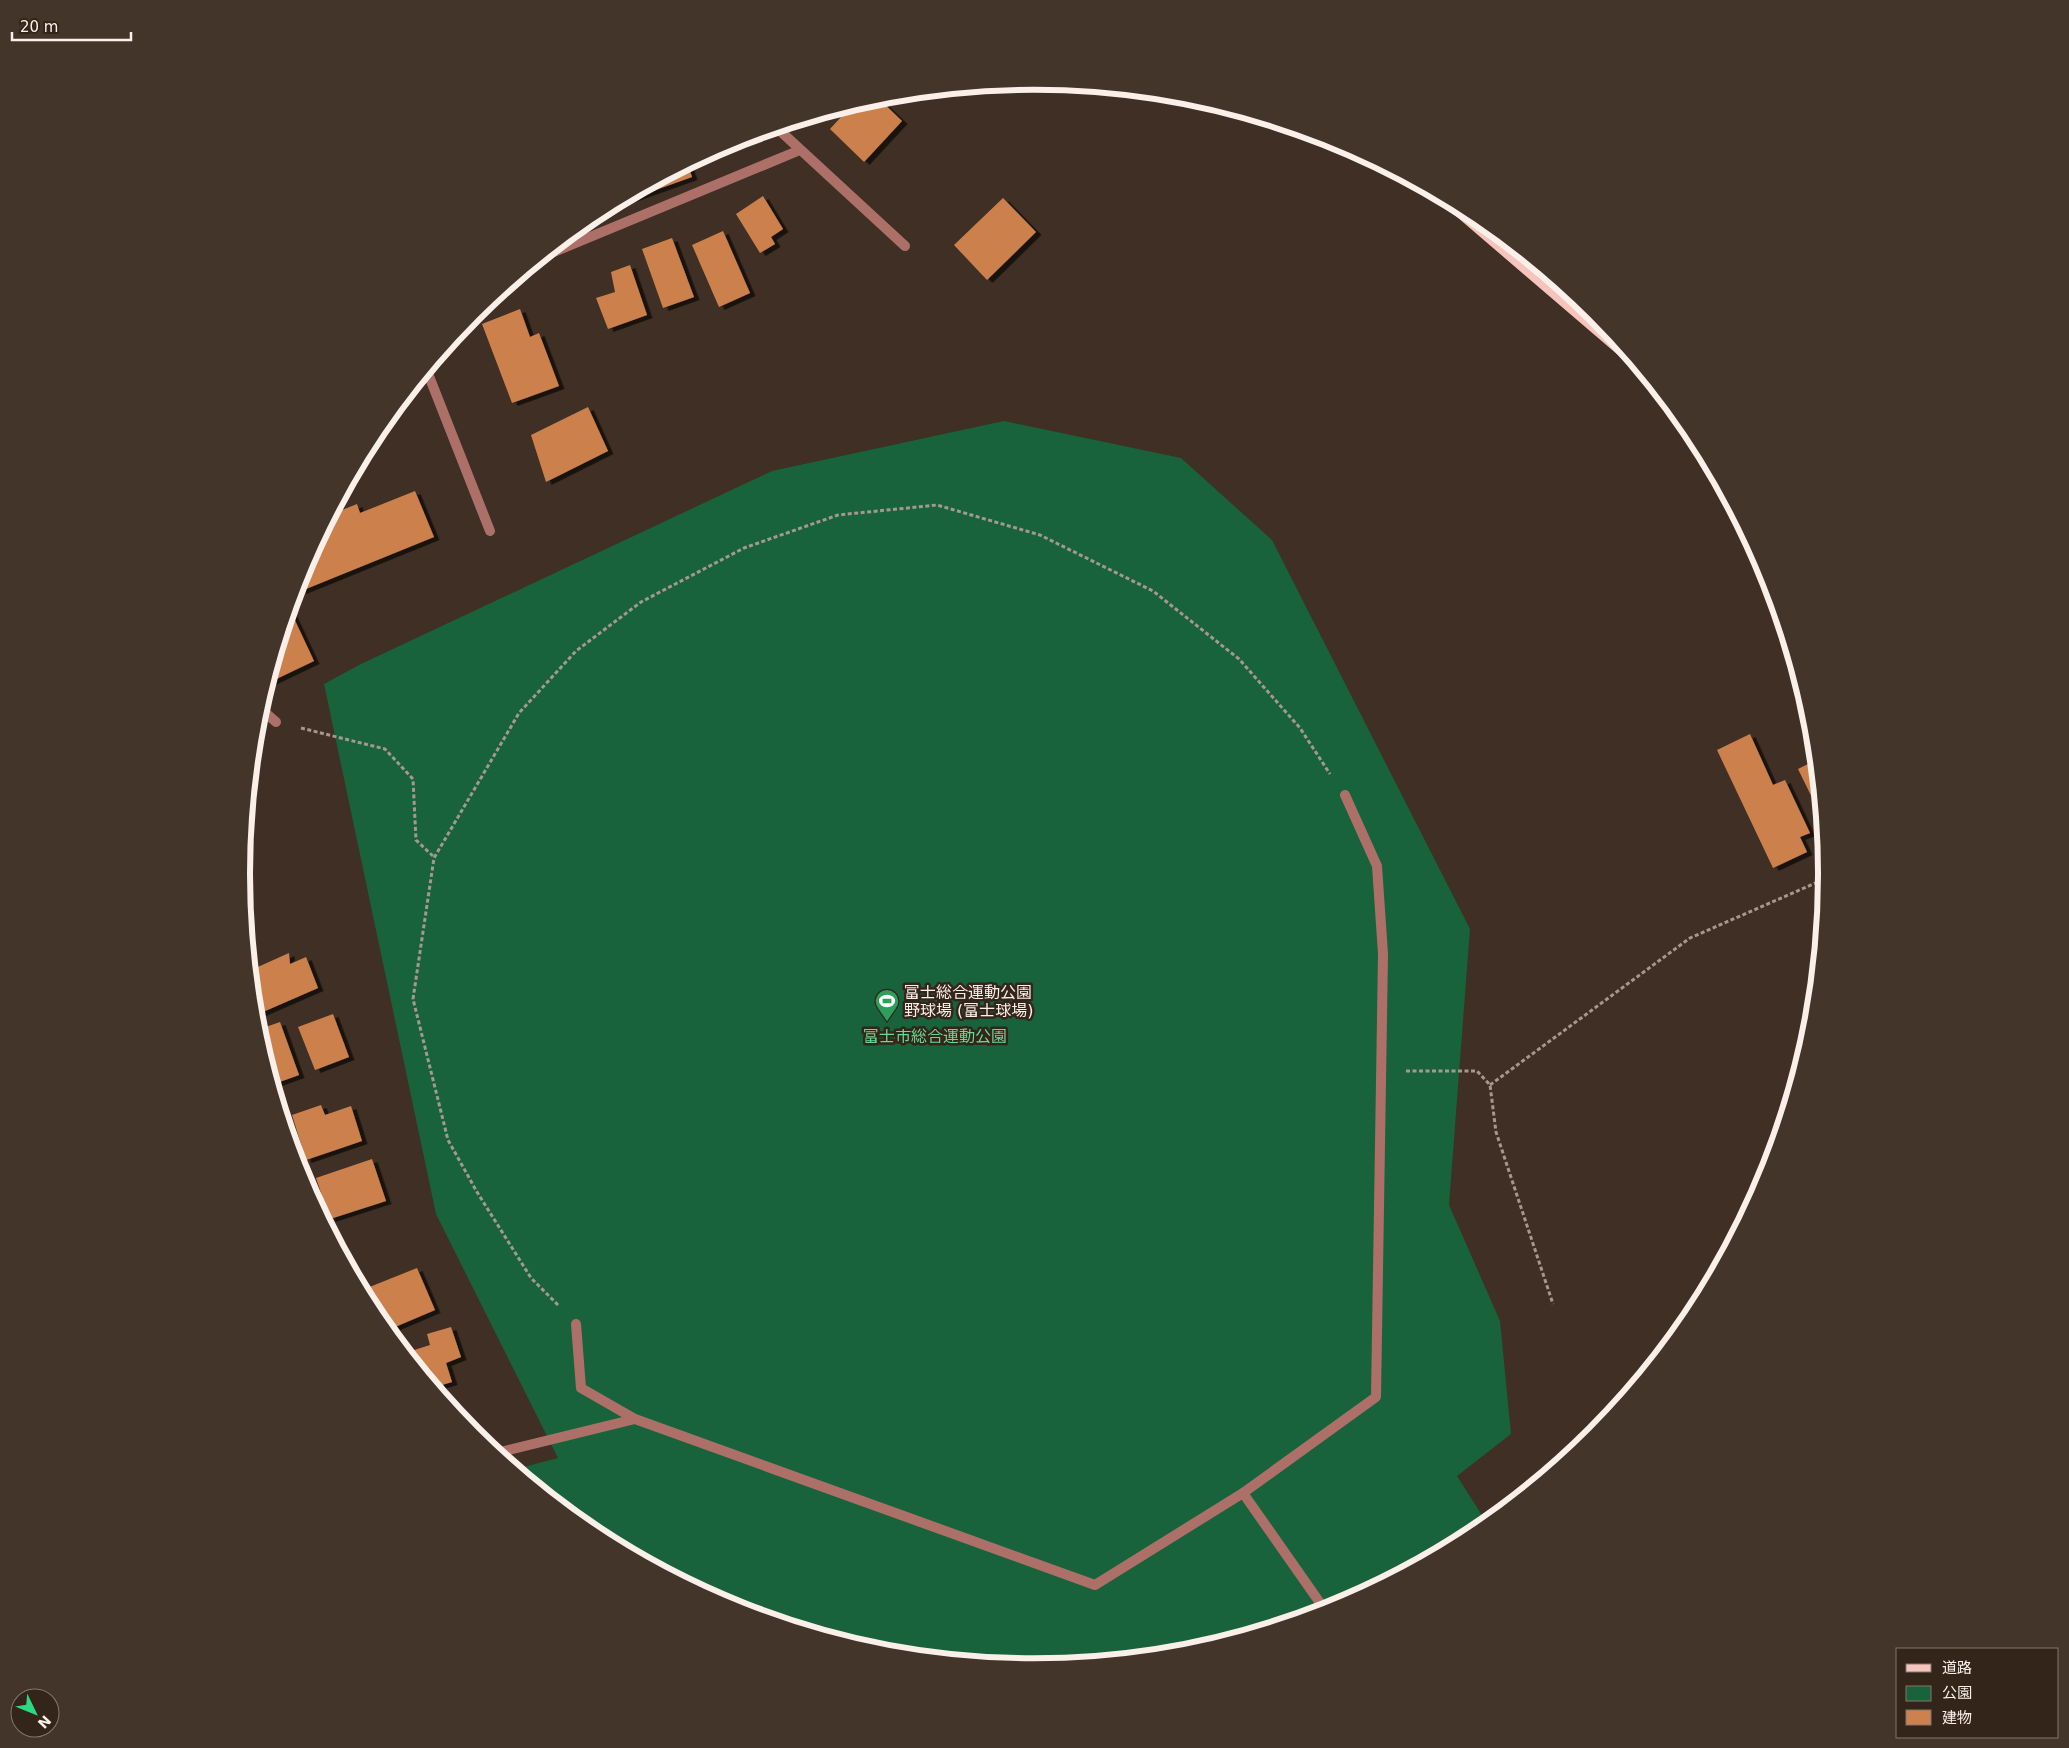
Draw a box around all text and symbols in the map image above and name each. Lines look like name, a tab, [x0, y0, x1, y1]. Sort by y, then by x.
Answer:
scale bar	[12, 10, 131, 42]
text: 20 m	[20, 18, 58, 36]
place label: 富士総合運動公園 野球場 (富士球場)	[904, 983, 1034, 1020]
sports icon: 富士総合運動公園 野球場 (富士球場)	[874, 988, 900, 1022]
park label: 富士市総合運動公園	[863, 1027, 1007, 1046]
legend	[1896, 1648, 2059, 1738]
text: 道路	[1942, 1659, 1972, 1677]
text: 公園	[1942, 1684, 1972, 1702]
north arrow	[10, 1688, 60, 1738]
text: 建物	[1942, 1709, 1972, 1727]
text: N	[35, 1712, 54, 1732]

